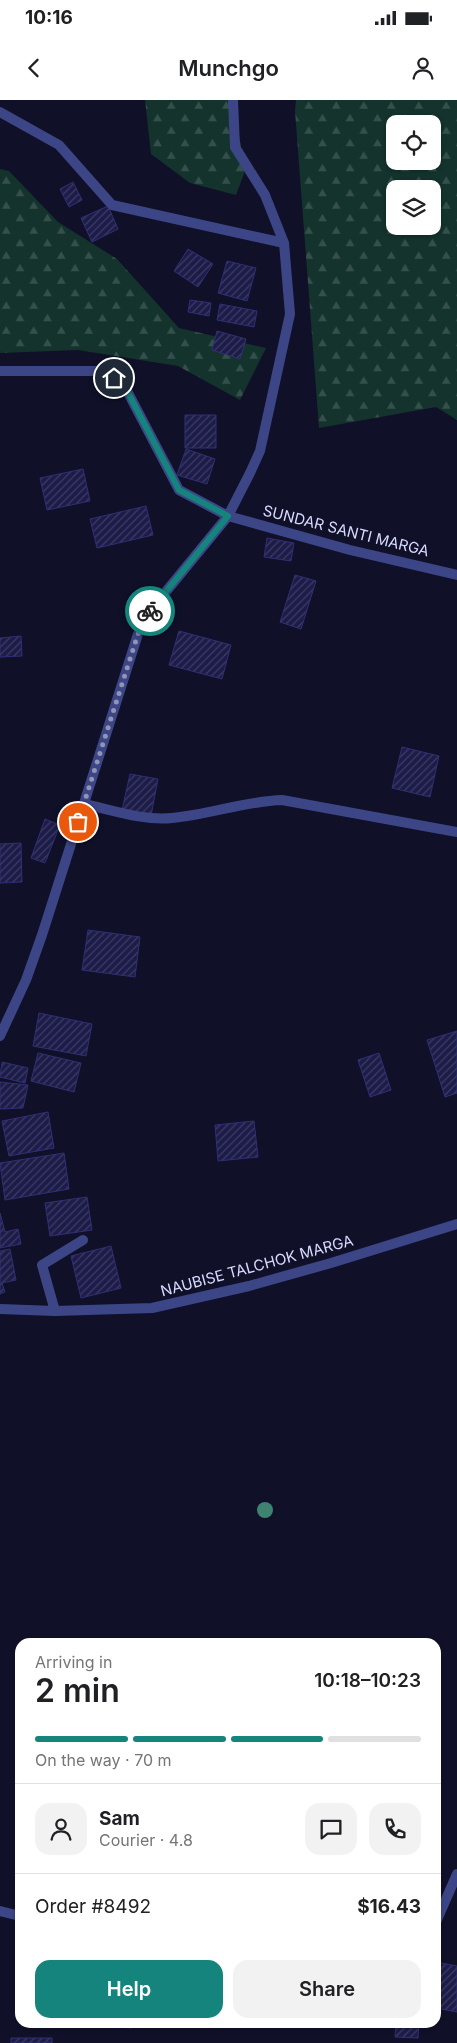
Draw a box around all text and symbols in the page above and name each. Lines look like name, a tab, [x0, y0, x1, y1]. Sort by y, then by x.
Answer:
text: 10:16	[25, 6, 73, 29]
icon: back	[20, 54, 48, 82]
icon: person	[409, 54, 437, 82]
text: Munchgo	[178, 55, 279, 81]
map controls	[386, 115, 441, 235]
button: locate	[386, 115, 441, 170]
button: layers	[386, 180, 441, 235]
pin	[93, 357, 135, 399]
icon: home	[100, 364, 128, 392]
street label: SUNDAR SANTI MARGA	[261, 501, 431, 560]
courier	[125, 586, 175, 636]
icon: bike	[136, 597, 164, 625]
pin	[57, 801, 99, 843]
icon: bag	[64, 808, 92, 836]
street label: NAUBISE TALCHOK MARGA	[158, 1231, 355, 1300]
text: Arriving in	[35, 1652, 112, 1672]
text: 10:18–10:23	[314, 1669, 421, 1692]
text: 2 min	[35, 1671, 120, 1710]
text: On the way · 70 m	[35, 1750, 172, 1770]
button: person	[35, 1803, 87, 1855]
button: chat	[305, 1803, 357, 1855]
button: phone	[369, 1803, 421, 1855]
text: Sam	[99, 1807, 140, 1830]
text: Courier · 4.8	[99, 1830, 193, 1850]
text: Order #8492	[35, 1895, 151, 1918]
text: $16.43	[357, 1895, 421, 1918]
button: Help	[35, 1960, 223, 2018]
button: Share	[233, 1960, 421, 2018]

